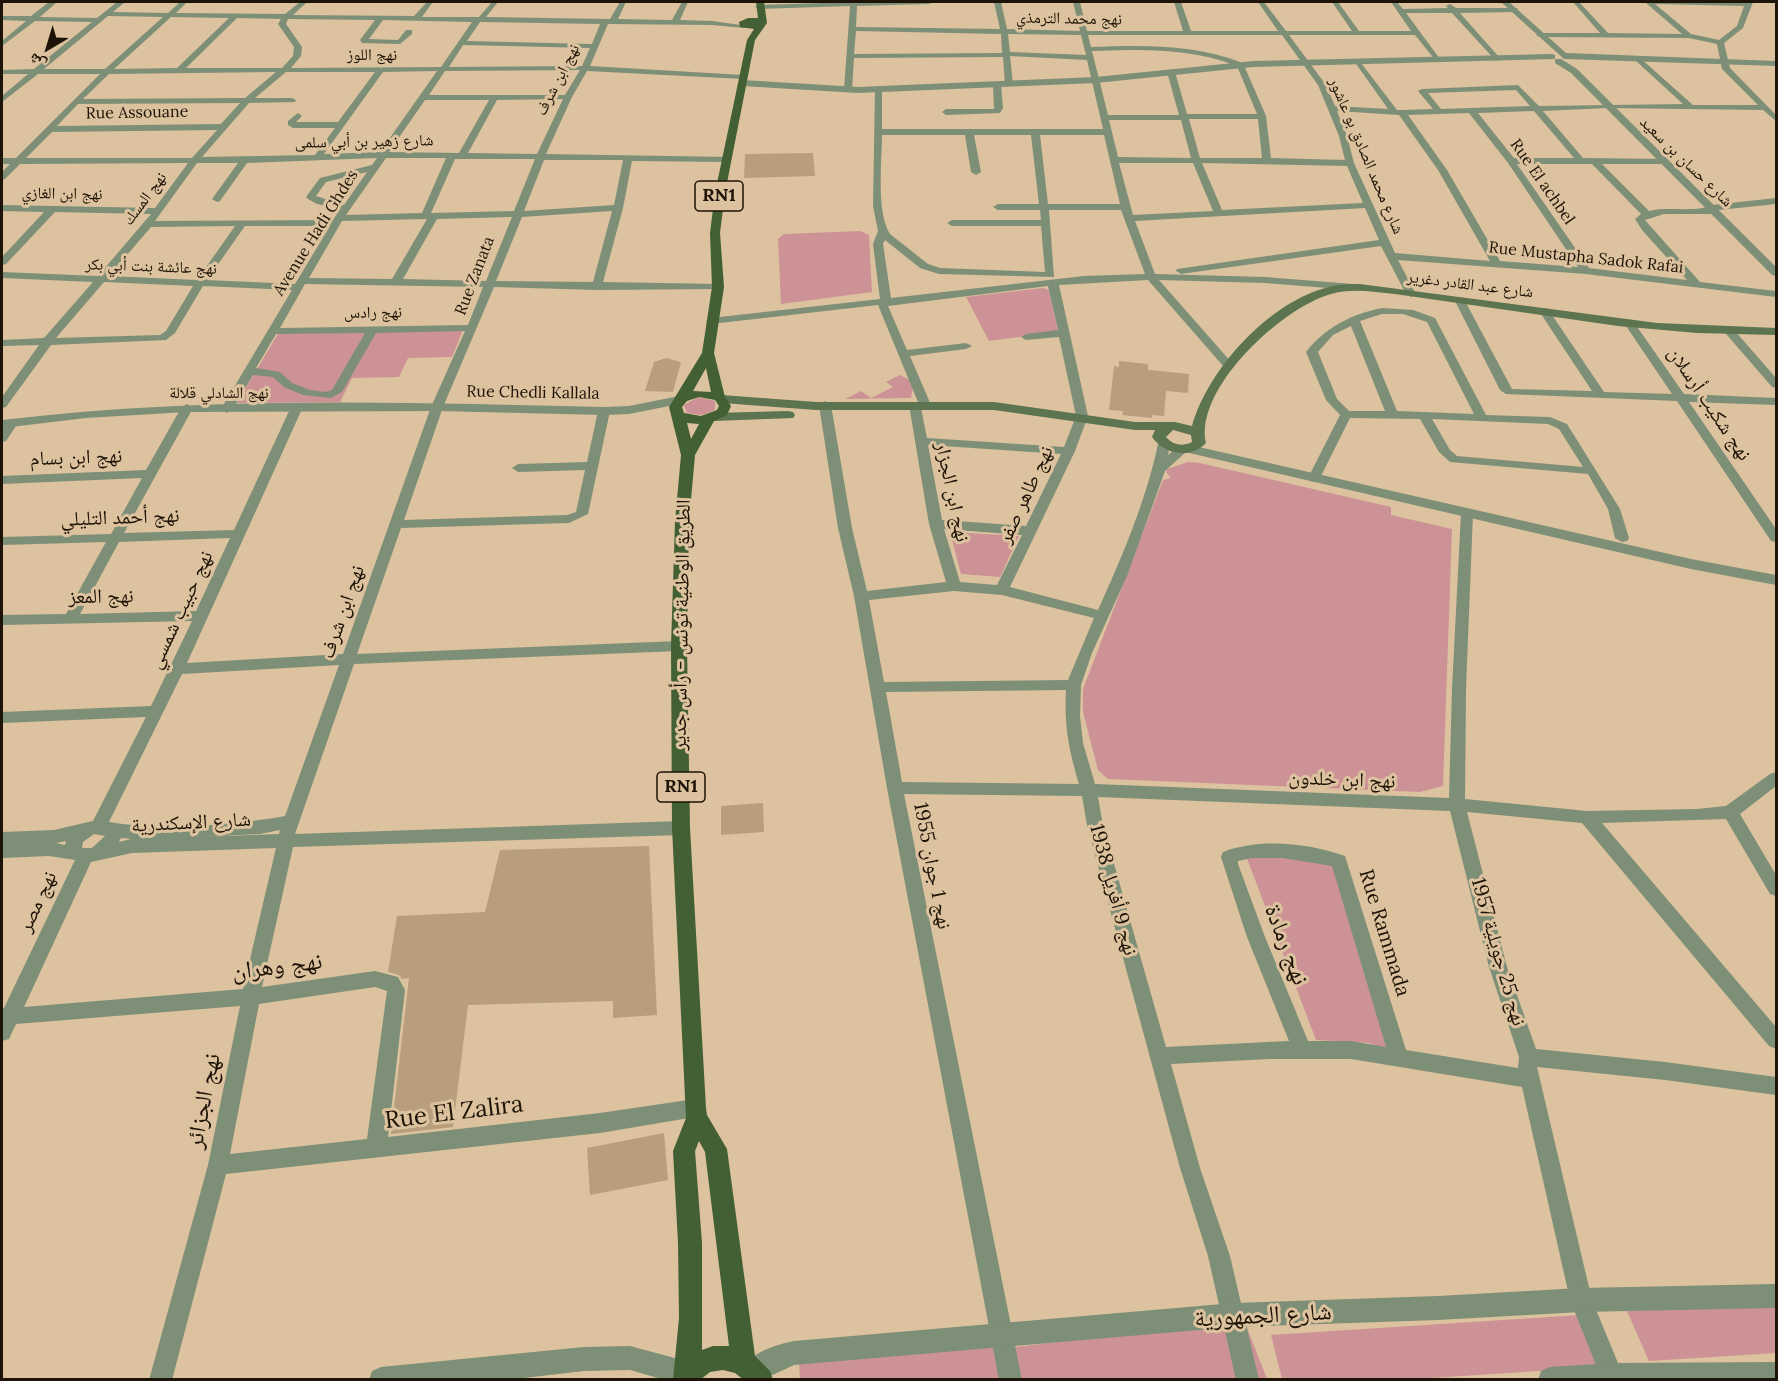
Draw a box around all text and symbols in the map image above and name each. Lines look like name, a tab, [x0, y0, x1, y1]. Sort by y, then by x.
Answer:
street label: نهج محمد الترمذي	[1016, 8, 1122, 30]
north arrow	[18, 18, 78, 78]
street label: نهج ابن شرف	[532, 41, 584, 119]
street label: نهج اللوز	[347, 45, 397, 65]
text: ش	[24, 49, 50, 75]
street label: شارع محمد الصادق بو عاشور	[1324, 75, 1408, 237]
street label: Rue Assouane	[85, 103, 189, 123]
street label: شارع حسان بن سعيد	[1636, 113, 1736, 211]
street label: شارع زهير بن أبي سلمى	[294, 131, 434, 153]
street label: Rue El achbel	[1506, 136, 1578, 228]
street label: Avenue Hadi Ghdes	[269, 167, 363, 299]
street label: نهج المسك	[119, 169, 171, 229]
road number: RN1	[695, 181, 743, 211]
street label: نهج ابن الغازي	[21, 184, 103, 204]
street label: Rue Zanata	[451, 234, 499, 318]
street label: Rue Mustapha Sadok Rafai	[1488, 238, 1684, 278]
street label: نهج عائشة بنت أبي بكر	[85, 255, 217, 279]
street label: شارع عبد القادر دغرير	[1406, 268, 1534, 302]
street label: نهج رادس	[344, 303, 402, 323]
street label: نهج شكيب أرسلان	[1662, 342, 1756, 466]
street label: Rue Chedli Kallala	[466, 382, 600, 404]
street label: نهج الشادلي قلالة	[169, 383, 269, 403]
street label: نهج ابن الجزار	[930, 440, 974, 544]
street label: نهج طاهر صفر	[993, 442, 1059, 548]
street label: نهج ابن بسام	[29, 444, 123, 472]
street label: الطريق الوطنية تونس - رأس جدير	[668, 499, 696, 751]
street label: نهج أحمد التليلي	[60, 504, 180, 532]
street label: نهج حبيب شمسي	[143, 547, 219, 673]
street label: نهج ابن شرف	[316, 562, 370, 662]
street label: نهج المعز	[68, 584, 134, 610]
street label: نهج ابن خلدون	[1288, 766, 1396, 794]
road number: RN1	[657, 772, 705, 802]
street label: نهج 1 جوان 1955	[908, 801, 956, 931]
street label: شارع الإسكندرية	[131, 808, 251, 838]
street label: نهج 9 أفريل 1938	[1084, 822, 1142, 958]
street label: Rue Rammada	[1353, 866, 1415, 1000]
street label: نهج مصر	[14, 868, 62, 936]
street label: نهج 25 جويلية 1957	[1465, 875, 1531, 1029]
street label: نهج رمادة	[1257, 901, 1315, 989]
street label: نهج وهران	[230, 947, 324, 987]
street label: نهج الجزائر	[181, 1051, 227, 1151]
street label: Rue El Zalira	[383, 1090, 525, 1136]
street label: شارع الجمهورية	[1194, 1298, 1332, 1334]

